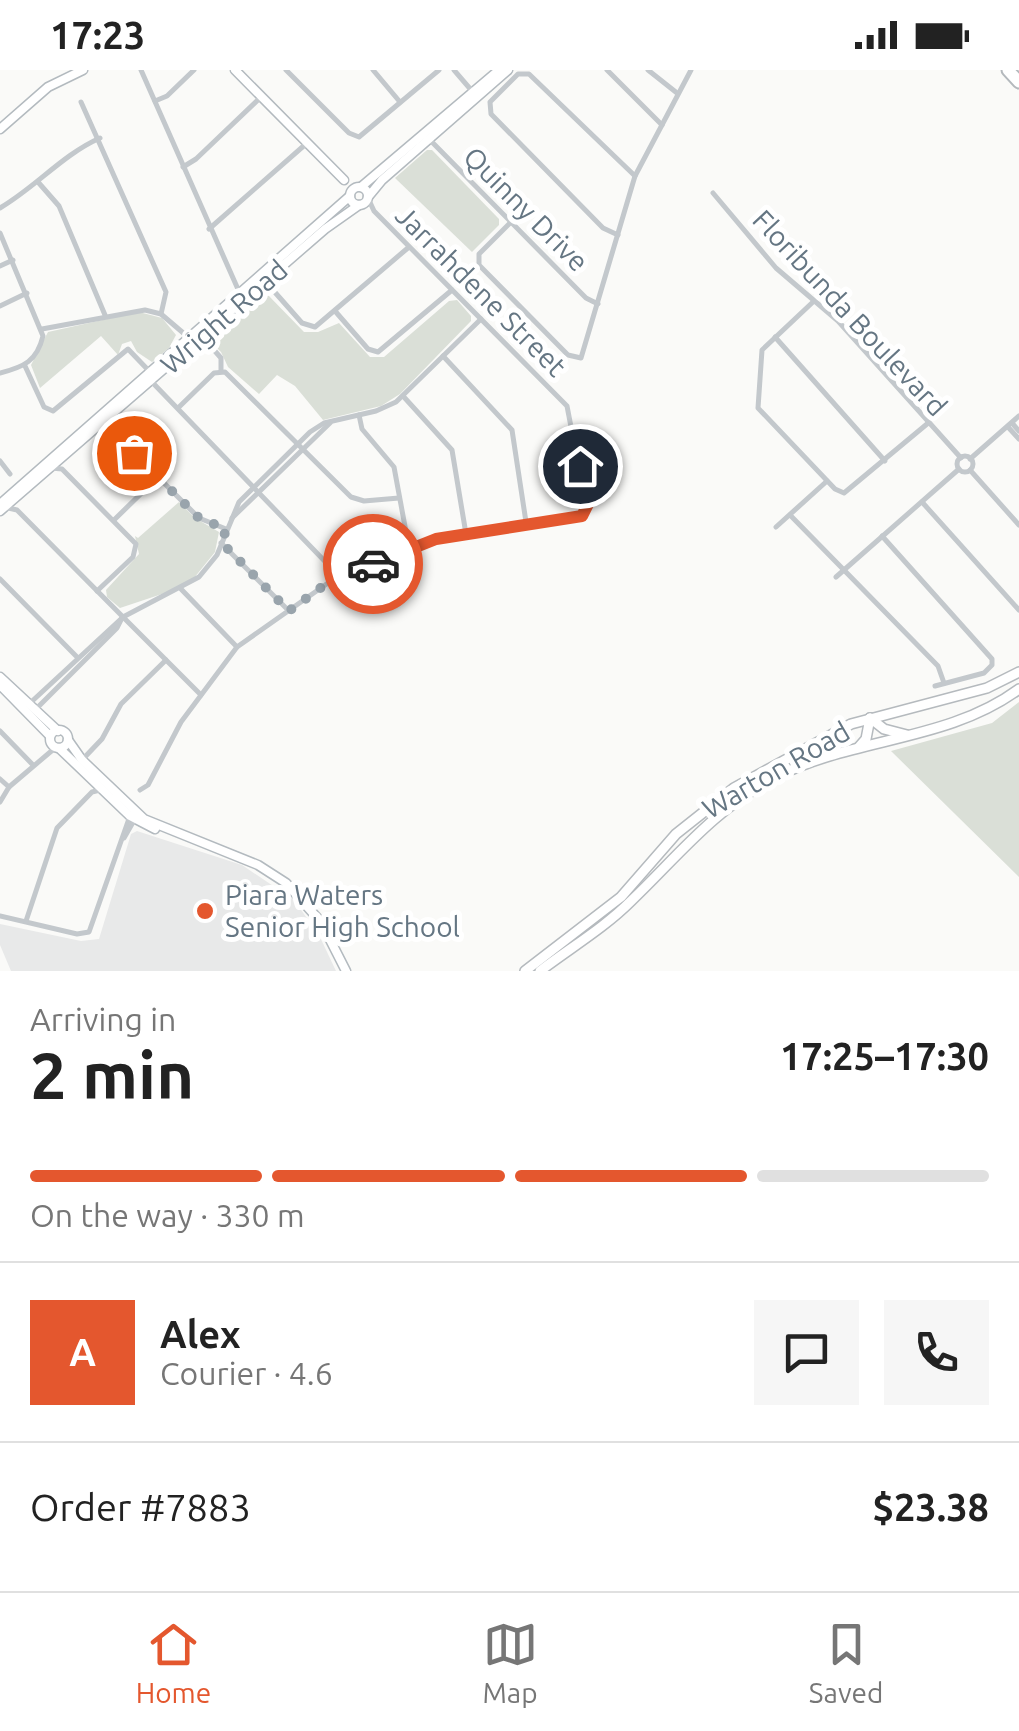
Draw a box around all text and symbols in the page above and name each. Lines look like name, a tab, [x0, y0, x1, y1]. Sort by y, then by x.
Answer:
text: 17:23	[50, 14, 145, 56]
street label: Quinny Drive	[458, 140, 595, 277]
street label: Jarrahdene Street	[390, 199, 573, 382]
street label: Floribunda Boulevard	[747, 204, 954, 422]
street label: Wright Road	[154, 253, 293, 380]
pin	[92, 411, 177, 496]
pin	[538, 424, 623, 509]
icon: bag	[107, 426, 162, 481]
icon: home	[553, 439, 608, 494]
courier	[323, 514, 423, 614]
icon: car	[346, 537, 401, 592]
street label: Warton Road	[697, 715, 855, 824]
place label: Piara Waters Senior High School	[225, 879, 460, 942]
marker: Piara Waters Senior High School	[194, 900, 216, 922]
text: Arriving in	[30, 1001, 176, 1037]
text: 17:25–17:30	[780, 1035, 989, 1077]
text: 2 min	[30, 1038, 194, 1111]
text: On the way · 330 m	[30, 1197, 305, 1233]
button: chat	[754, 1300, 859, 1405]
button: phone	[884, 1300, 989, 1405]
text: Alex	[160, 1313, 241, 1355]
text: A	[69, 1331, 96, 1373]
text: Courier · 4.6	[160, 1355, 333, 1391]
text: Order #7883	[30, 1486, 251, 1528]
text: $23.38	[872, 1486, 989, 1528]
tab: Home	[136, 1617, 211, 1708]
tab: Map	[482, 1617, 538, 1708]
tab: Saved	[809, 1617, 883, 1708]

